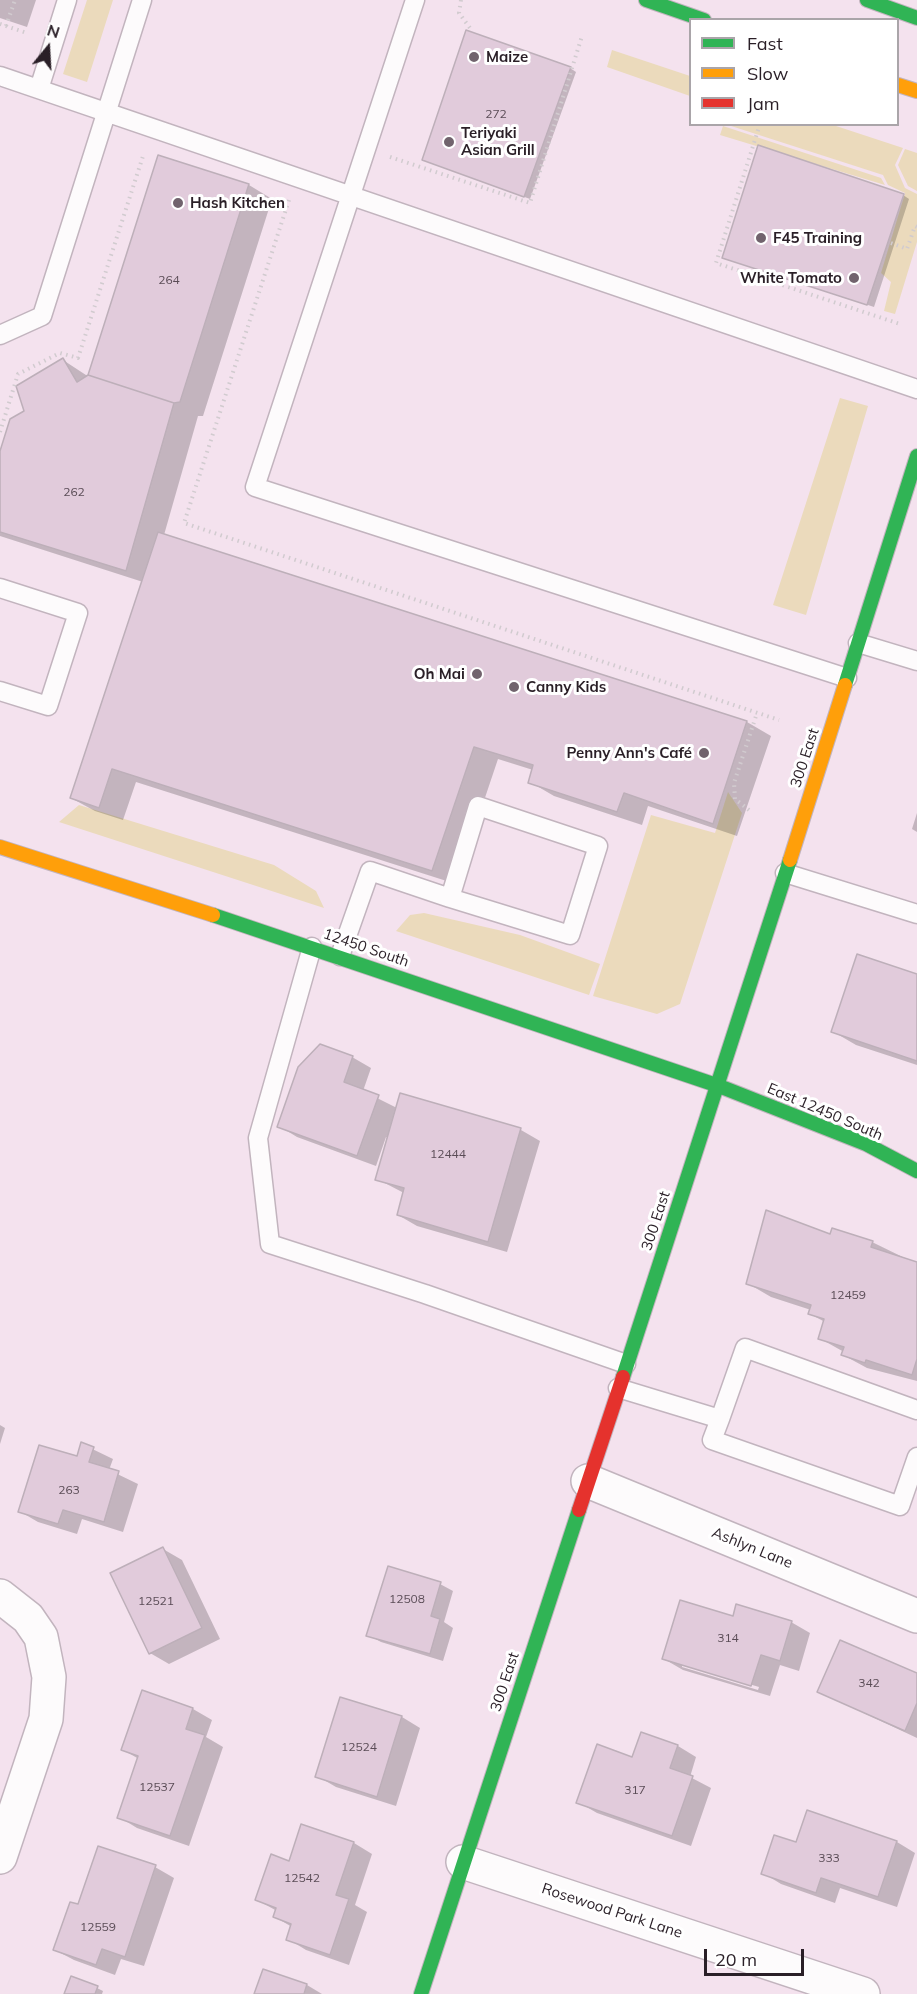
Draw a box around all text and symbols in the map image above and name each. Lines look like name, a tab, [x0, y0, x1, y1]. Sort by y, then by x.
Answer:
north arrow	[18, 18, 78, 78]
legend	[689, 18, 899, 126]
text: N	[45, 20, 62, 42]
text: Fast	[747, 32, 783, 55]
place label: Maize	[486, 48, 528, 66]
marker: Maize	[467, 50, 481, 64]
text: Slow	[747, 62, 788, 85]
text: Jam	[747, 92, 780, 115]
house number: 272	[485, 107, 507, 121]
place label: Teriyaki Asian Grill	[461, 124, 535, 159]
marker: Teriyaki Asian Grill	[442, 135, 456, 149]
place label: Hash Kitchen	[190, 194, 285, 212]
marker: Hash Kitchen	[171, 196, 185, 210]
place label: F45 Training	[773, 229, 862, 247]
marker: F45 Training	[754, 231, 768, 245]
place label: White Tomato	[740, 269, 842, 287]
marker: White Tomato	[847, 271, 861, 285]
house number: 264	[158, 273, 180, 287]
house number: 262	[63, 485, 85, 499]
place label: Oh Mai	[414, 665, 465, 683]
marker: Oh Mai	[470, 667, 484, 681]
place label: Canny Kids	[526, 678, 606, 696]
marker: Canny Kids	[507, 680, 521, 694]
street label: 300 East	[787, 726, 823, 790]
place label: Penny Ann's Café	[566, 744, 692, 762]
marker: Penny Ann's Café	[697, 746, 711, 760]
street label: 12450 South	[321, 925, 411, 971]
street label: East 12450 South	[765, 1080, 885, 1144]
house number: 12444	[430, 1147, 466, 1161]
street label: 300 East	[638, 1189, 674, 1253]
house number: 12459	[830, 1288, 866, 1302]
house number: 263	[58, 1483, 80, 1497]
street label: Ashlyn Lane	[709, 1524, 795, 1572]
house number: 12508	[389, 1592, 425, 1606]
house number: 12521	[138, 1594, 174, 1608]
house number: 314	[717, 1631, 739, 1645]
street label: 300 East	[487, 1650, 523, 1714]
house number: 342	[858, 1676, 880, 1690]
house number: 12524	[341, 1740, 377, 1754]
house number: 12537	[139, 1780, 175, 1794]
house number: 317	[624, 1783, 646, 1797]
house number: 333	[818, 1851, 840, 1865]
house number: 12542	[284, 1871, 320, 1885]
street label: Rosewood Park Lane	[539, 1880, 685, 1942]
house number: 12559	[80, 1920, 116, 1934]
scale bar	[707, 1937, 808, 1975]
text: 20 m	[715, 1948, 757, 1971]

